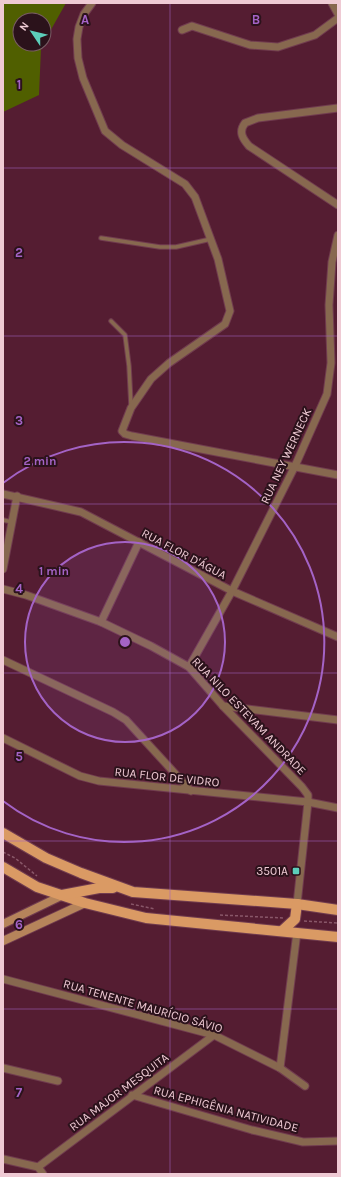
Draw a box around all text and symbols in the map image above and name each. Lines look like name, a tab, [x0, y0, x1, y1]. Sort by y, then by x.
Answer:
north arrow	[12, 12, 52, 52]
text: A	[81, 12, 89, 27]
text: B	[252, 12, 260, 27]
text: N	[17, 20, 32, 34]
text: 1	[17, 77, 21, 92]
text: 2	[15, 245, 23, 260]
street label: RUA NEY WERNECK	[258, 405, 315, 506]
text: 3	[15, 413, 23, 428]
text: 2 min	[23, 454, 57, 468]
street label: RUA FLOR D'ÁGUA	[139, 525, 229, 582]
text: 1 min	[39, 564, 69, 578]
text: 4	[15, 581, 23, 596]
centre of rings	[118, 635, 132, 649]
street label: RUA NILO ESTEVAM ANDRADE	[189, 654, 309, 778]
text: 5	[15, 749, 23, 764]
street label: RUA FLOR DE VIDRO	[114, 765, 220, 789]
place label: 3501A	[256, 864, 288, 878]
marker: 3501A	[291, 866, 301, 876]
text: 6	[15, 917, 23, 932]
street label: RUA TENENTE MAURÍCIO SÁVIO	[62, 976, 225, 1036]
street label: RUA MAJOR MESQUITA	[67, 1050, 171, 1134]
street label: RUA EPHIGÊNIA NATIVIDADE	[152, 1083, 300, 1135]
text: 7	[16, 1085, 23, 1100]

